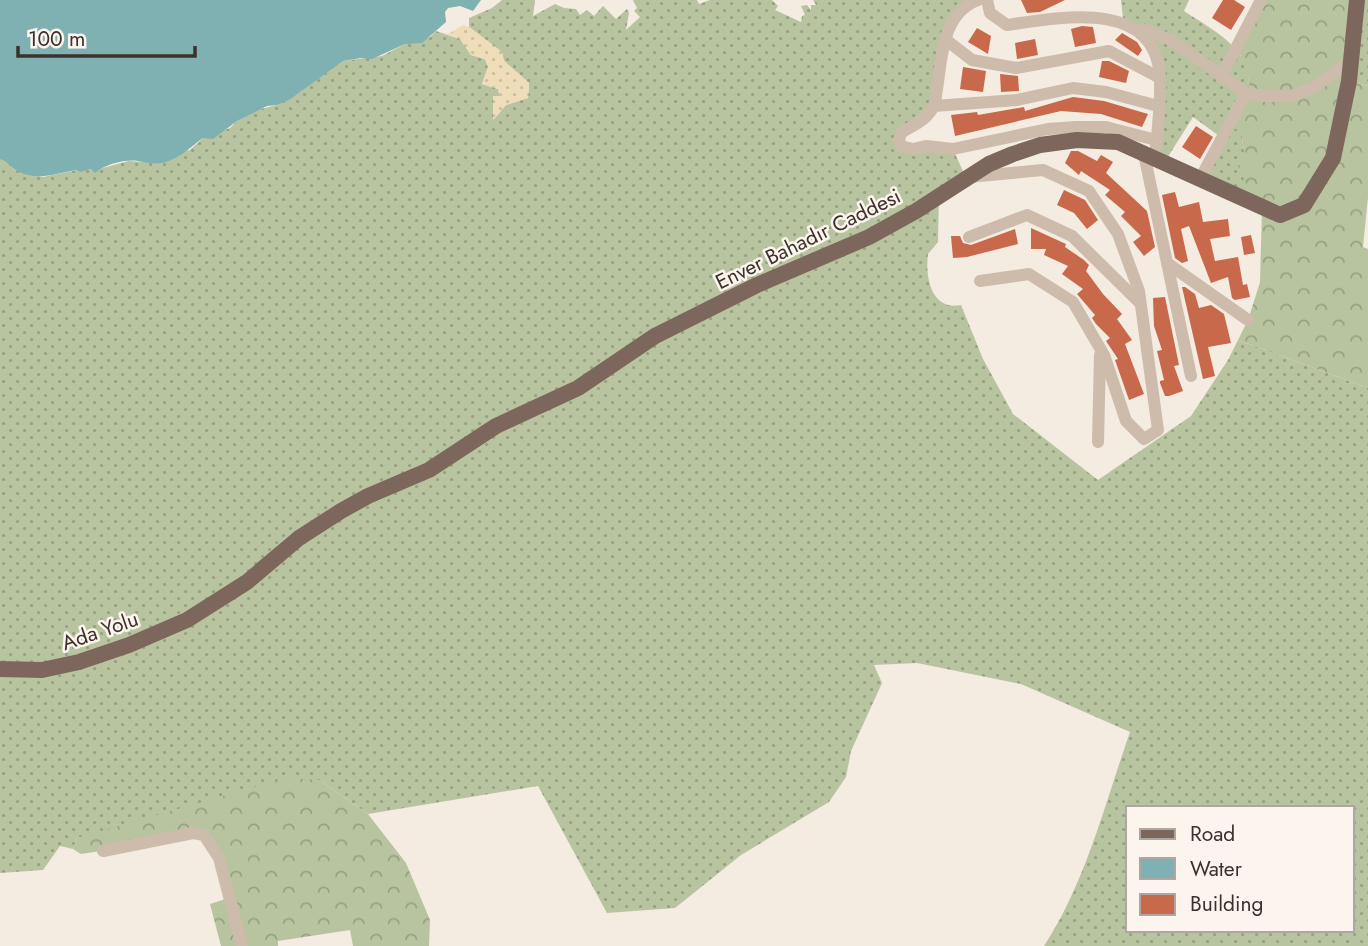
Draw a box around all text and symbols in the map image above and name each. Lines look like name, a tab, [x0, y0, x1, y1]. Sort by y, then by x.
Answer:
scale bar	[18, 14, 194, 58]
text: 100 m	[28, 24, 85, 54]
street label: Enver Bahadır Caddesi	[710, 181, 906, 297]
street label: Ada Yolu	[58, 604, 142, 658]
legend	[1126, 806, 1354, 932]
text: Road	[1190, 819, 1235, 849]
text: Water	[1190, 854, 1243, 884]
text: Building	[1190, 889, 1263, 919]

